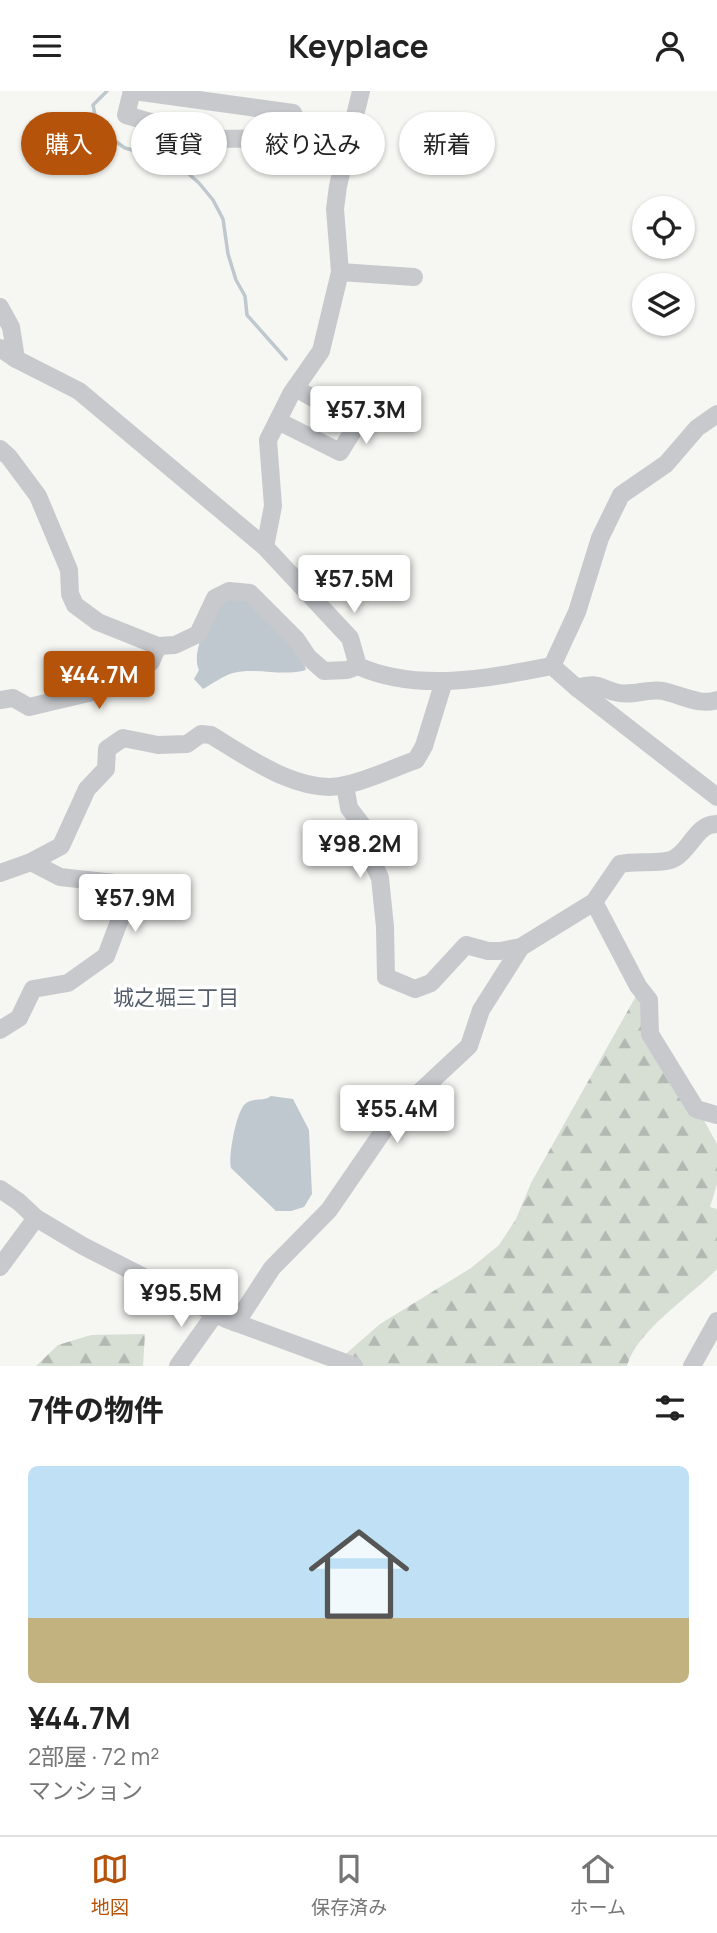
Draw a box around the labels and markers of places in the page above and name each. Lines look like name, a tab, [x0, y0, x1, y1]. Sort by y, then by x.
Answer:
pin: ¥57.3M	[309, 387, 423, 446]
pin: ¥57.5M	[297, 555, 411, 615]
pin: ¥44.7M	[42, 651, 156, 711]
pin: ¥98.2M	[303, 821, 417, 880]
pin: ¥57.9M	[78, 875, 192, 934]
pin: ¥55.4M	[340, 1086, 454, 1145]
pin: ¥95.5M	[124, 1269, 238, 1329]

